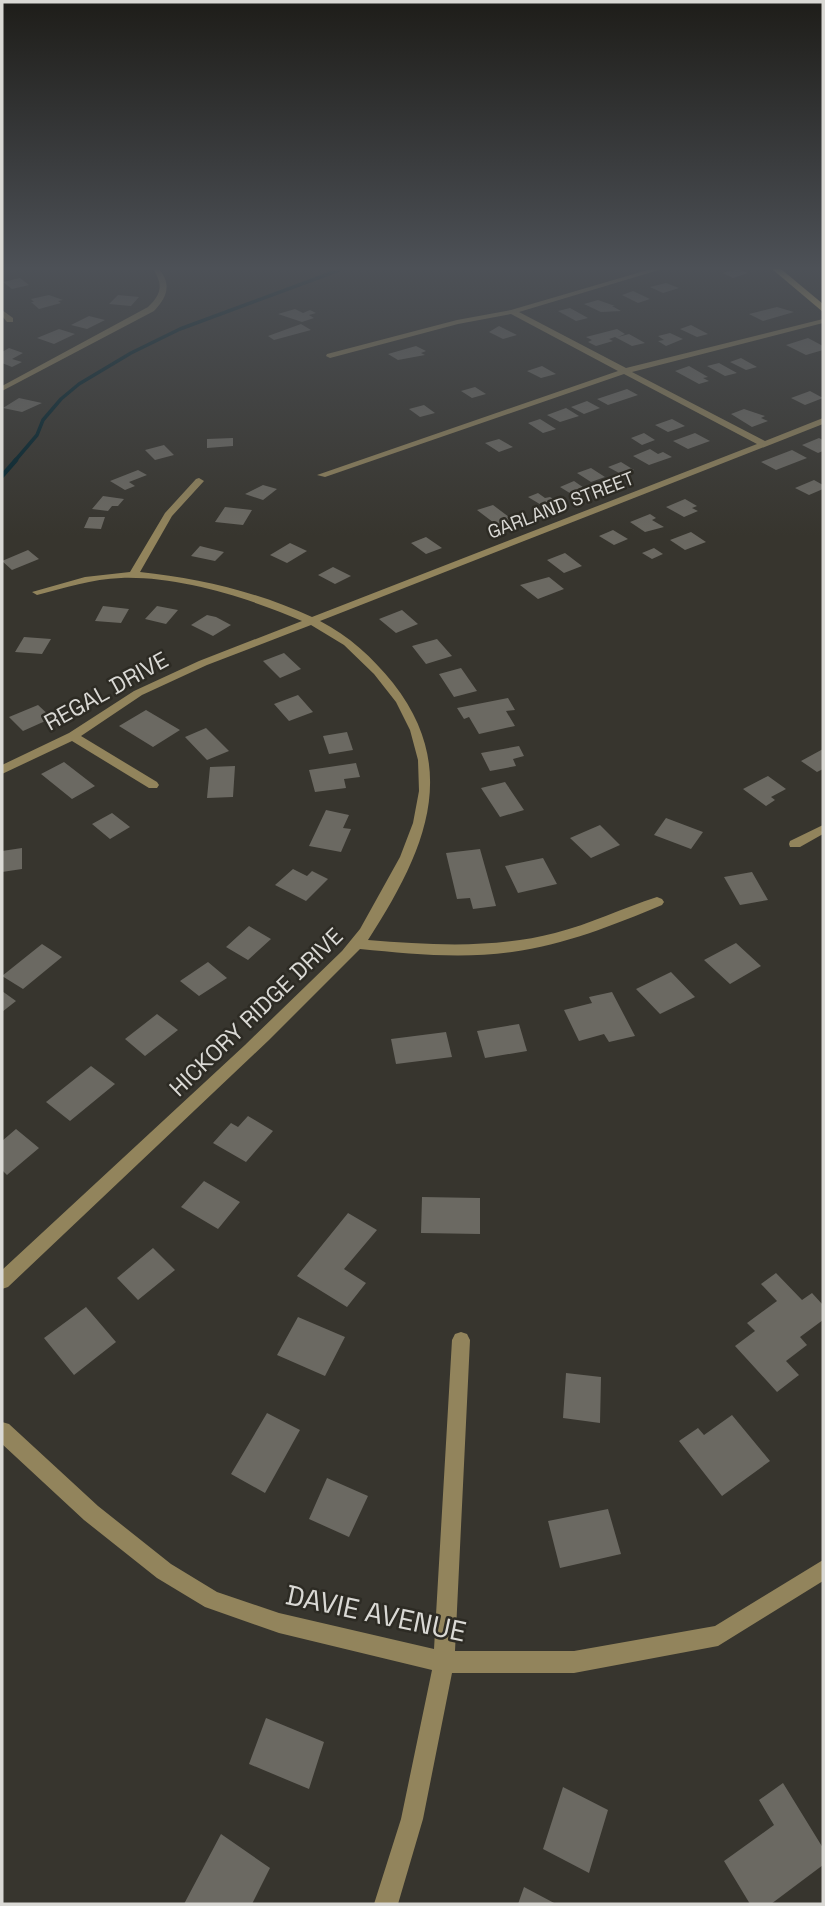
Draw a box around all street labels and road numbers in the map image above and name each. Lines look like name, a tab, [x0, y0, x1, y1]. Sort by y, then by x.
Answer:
street label: GARLAND STREET	[484, 465, 638, 545]
street label: REGAL DRIVE	[39, 645, 173, 737]
street label: HICKORY RIDGE DRIVE	[163, 921, 349, 1103]
street label: DAVIE AVENUE	[283, 1576, 469, 1650]

